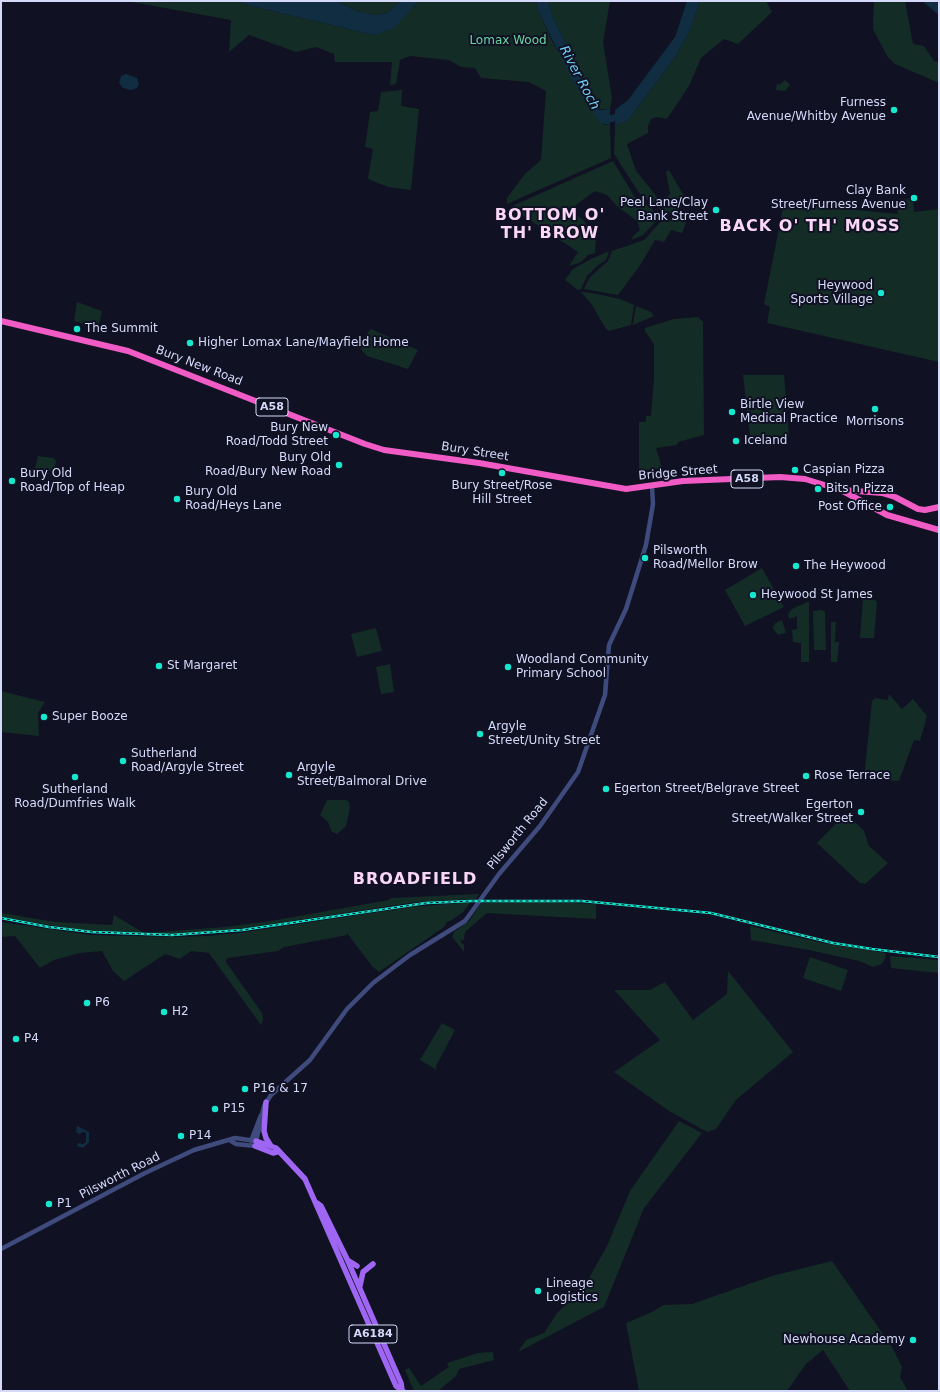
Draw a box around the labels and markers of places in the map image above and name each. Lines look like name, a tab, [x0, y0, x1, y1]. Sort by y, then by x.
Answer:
place label: Furness Avenue/Whitby Avenue	[747, 96, 886, 124]
marker: Furness Avenue/Whitby Avenue	[889, 105, 899, 115]
place label: Clay Bank Street/Furness Avenue	[771, 184, 906, 212]
marker: Clay Bank Street/Furness Avenue	[909, 193, 919, 203]
place label: Peel Lane/Clay Bank Street	[620, 196, 708, 224]
marker: Peel Lane/Clay Bank Street	[711, 205, 721, 215]
place label: Heywood Sports Village	[790, 279, 873, 307]
marker: Heywood Sports Village	[876, 288, 886, 298]
place label: The Summit	[85, 322, 158, 336]
marker: The Summit	[72, 324, 82, 334]
place label: Higher Lomax Lane/Mayfield Home	[198, 336, 409, 350]
marker: Higher Lomax Lane/Mayfield Home	[185, 338, 195, 348]
place label: Birtle View Medical Practice	[740, 398, 838, 426]
marker: Morrisons	[870, 404, 880, 414]
marker: Birtle View Medical Practice	[727, 407, 737, 417]
place label: Morrisons	[846, 415, 904, 429]
place label: Bury New Road/Todd Street	[226, 421, 328, 449]
marker: Bury New Road/Todd Street	[331, 430, 341, 440]
place label: Iceland	[744, 434, 787, 448]
marker: Iceland	[731, 436, 741, 446]
place label: Bury Old Road/Bury New Road	[205, 451, 331, 479]
marker: Bury Old Road/Bury New Road	[334, 460, 344, 470]
place label: Caspian Pizza	[803, 463, 885, 477]
marker: Caspian Pizza	[790, 465, 800, 475]
place label: Bury Old Road/Top of Heap	[20, 467, 125, 495]
marker: Bury Street/Rose Hill Street	[497, 468, 507, 478]
marker: Bury Old Road/Top of Heap	[7, 476, 17, 486]
place label: Bury Street/Rose Hill Street	[452, 479, 552, 507]
place label: Bits n Pizza	[826, 482, 894, 496]
marker: Bits n Pizza	[813, 484, 823, 494]
place label: Bury Old Road/Heys Lane	[185, 485, 282, 513]
marker: Bury Old Road/Heys Lane	[172, 494, 182, 504]
place label: Post Office	[818, 500, 882, 514]
marker: Post Office	[885, 502, 895, 512]
place label: Pilsworth Road/Mellor Brow	[653, 544, 758, 572]
marker: Pilsworth Road/Mellor Brow	[640, 553, 650, 563]
place label: The Heywood	[804, 559, 886, 573]
marker: The Heywood	[791, 561, 801, 571]
place label: Heywood St James	[761, 588, 873, 602]
marker: Heywood St James	[748, 590, 758, 600]
place label: Woodland Community Primary School	[516, 653, 649, 681]
place label: St Margaret	[167, 659, 237, 673]
marker: St Margaret	[154, 661, 164, 671]
marker: Woodland Community Primary School	[503, 662, 513, 672]
place label: Super Booze	[52, 710, 128, 724]
marker: Super Booze	[39, 712, 49, 722]
place label: Argyle Street/Unity Street	[488, 720, 600, 748]
marker: Argyle Street/Unity Street	[475, 729, 485, 739]
place label: Sutherland Road/Argyle Street	[131, 747, 244, 775]
marker: Sutherland Road/Argyle Street	[118, 756, 128, 766]
place label: Argyle Street/Balmoral Drive	[297, 761, 427, 789]
place label: Rose Terrace	[814, 769, 890, 783]
marker: Argyle Street/Balmoral Drive	[284, 770, 294, 780]
marker: Rose Terrace	[801, 771, 811, 781]
marker: Sutherland Road/Dumfries Walk	[70, 772, 80, 782]
place label: Egerton Street/Belgrave Street	[614, 782, 799, 796]
place label: Sutherland Road/Dumfries Walk	[14, 783, 136, 811]
marker: Egerton Street/Belgrave Street	[601, 784, 611, 794]
place label: Egerton Street/Walker Street	[732, 798, 853, 826]
marker: Egerton Street/Walker Street	[856, 807, 866, 817]
place label: P6	[95, 996, 110, 1010]
marker: P6	[82, 998, 92, 1008]
place label: H2	[172, 1005, 189, 1019]
marker: H2	[159, 1007, 169, 1017]
place label: P4	[24, 1032, 39, 1046]
marker: P4	[11, 1034, 21, 1044]
place label: P16 & 17	[253, 1082, 308, 1096]
marker: P16 & 17	[240, 1084, 250, 1094]
place label: P15	[223, 1102, 246, 1116]
marker: P15	[210, 1104, 220, 1114]
place label: P14	[189, 1129, 212, 1143]
marker: P14	[176, 1131, 186, 1141]
place label: P1	[57, 1197, 72, 1211]
marker: P1	[44, 1199, 54, 1209]
place label: Lineage Logistics	[546, 1277, 598, 1305]
marker: Lineage Logistics	[533, 1286, 543, 1296]
place label: Newhouse Academy	[783, 1333, 905, 1347]
marker: Newhouse Academy	[908, 1335, 918, 1345]

